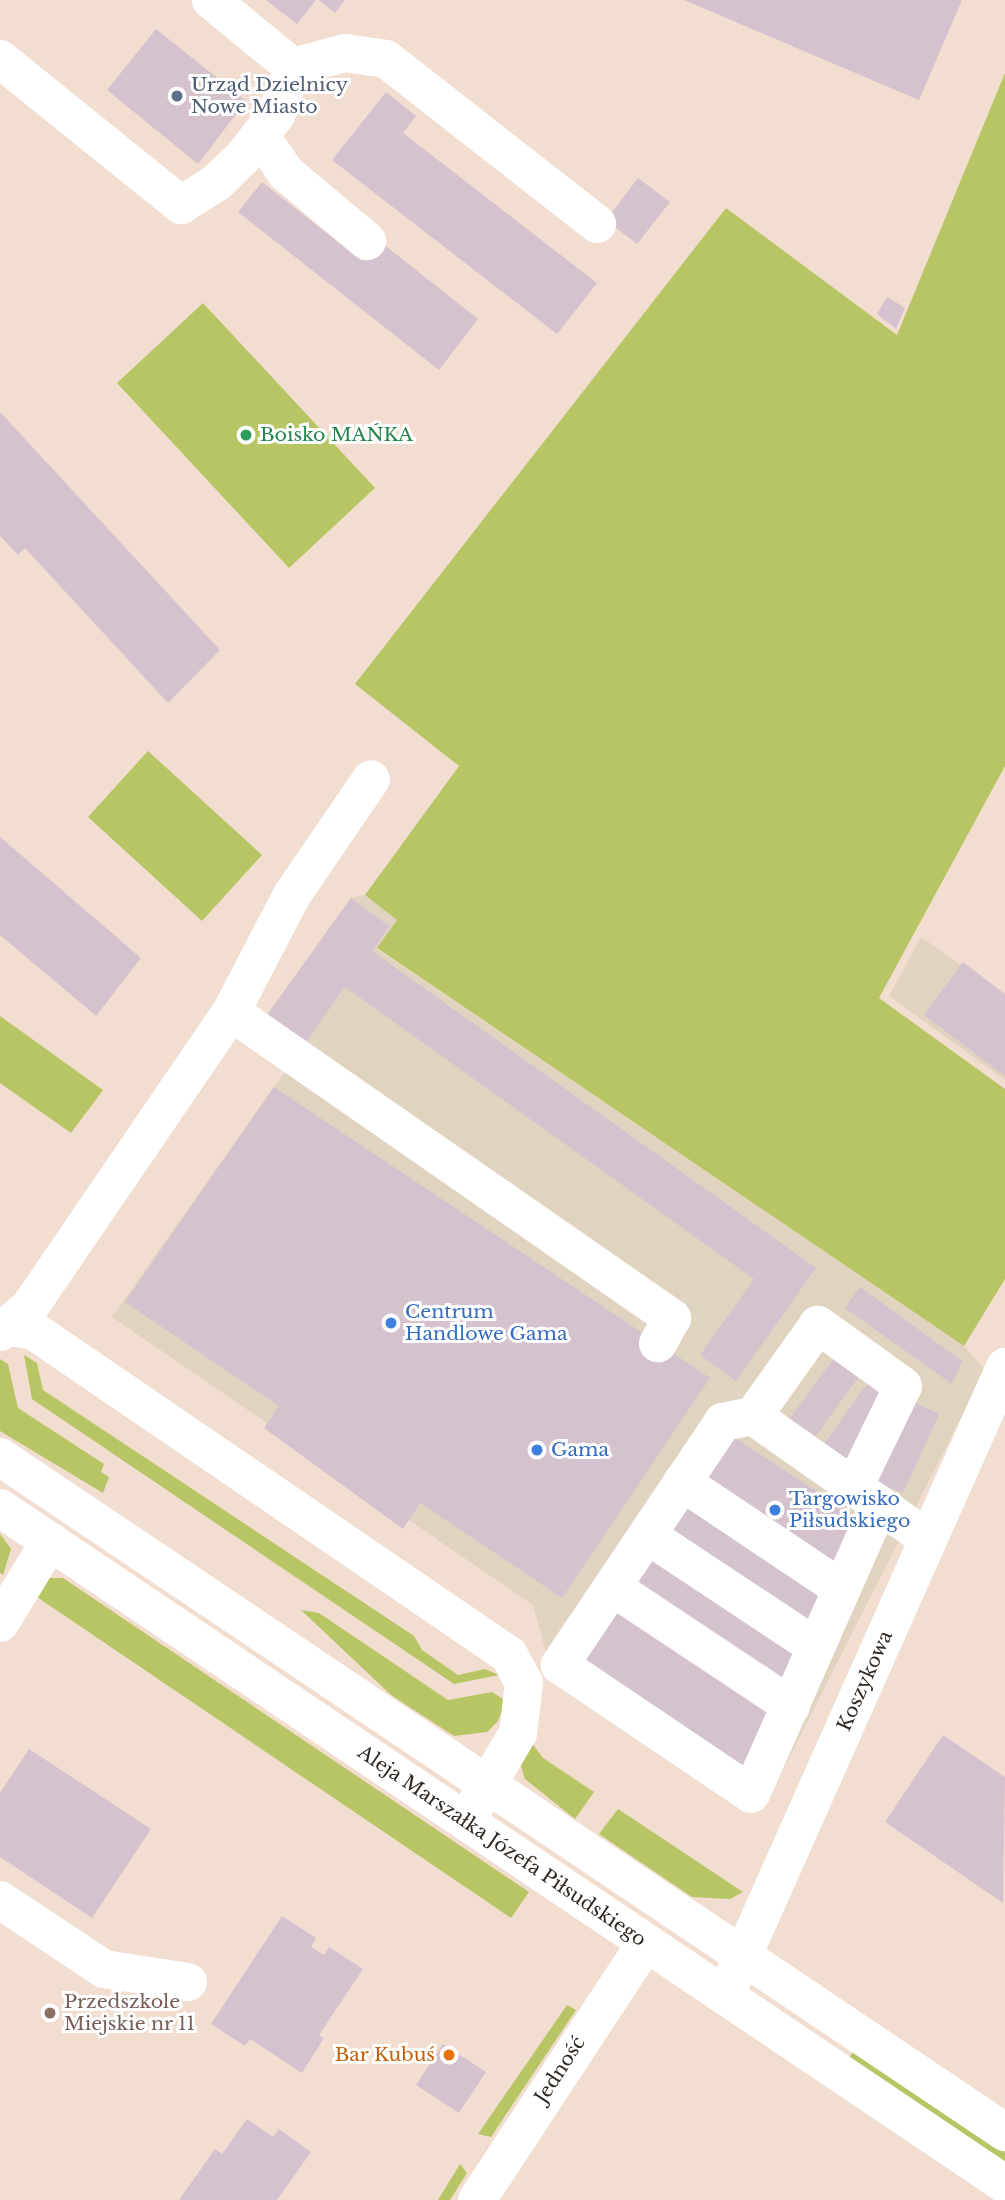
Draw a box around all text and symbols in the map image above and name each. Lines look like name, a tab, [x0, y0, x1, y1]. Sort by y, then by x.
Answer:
place label: Urząd Dzielnicy Nowe Miasto	[191, 74, 348, 118]
marker: Urząd Dzielnicy Nowe Miasto	[169, 88, 185, 104]
place label: Boisko MAŃKA	[260, 424, 413, 446]
marker: Boisko MAŃKA	[238, 427, 254, 443]
place label: Centrum Handlowe Gama	[405, 1301, 567, 1345]
marker: Centrum Handlowe Gama	[383, 1315, 399, 1331]
place label: Gama	[551, 1439, 609, 1461]
marker: Gama	[529, 1442, 545, 1458]
place label: Targowisko Piłsudskiego	[789, 1488, 910, 1532]
marker: Targowisko Piłsudskiego	[767, 1502, 783, 1518]
street label: Koszykowa	[833, 1627, 897, 1735]
street label: Aleja Marszałka Józefa Piłsudskiego	[353, 1741, 651, 1951]
place label: Przedszkole Miejskie nr 11	[64, 1991, 196, 2035]
marker: Przedszkole Miejskie nr 11	[42, 2005, 58, 2021]
street label: Jedność	[530, 2032, 590, 2108]
place label: Bar Kubuś	[334, 2044, 435, 2066]
marker: Bar Kubuś	[441, 2047, 457, 2063]

